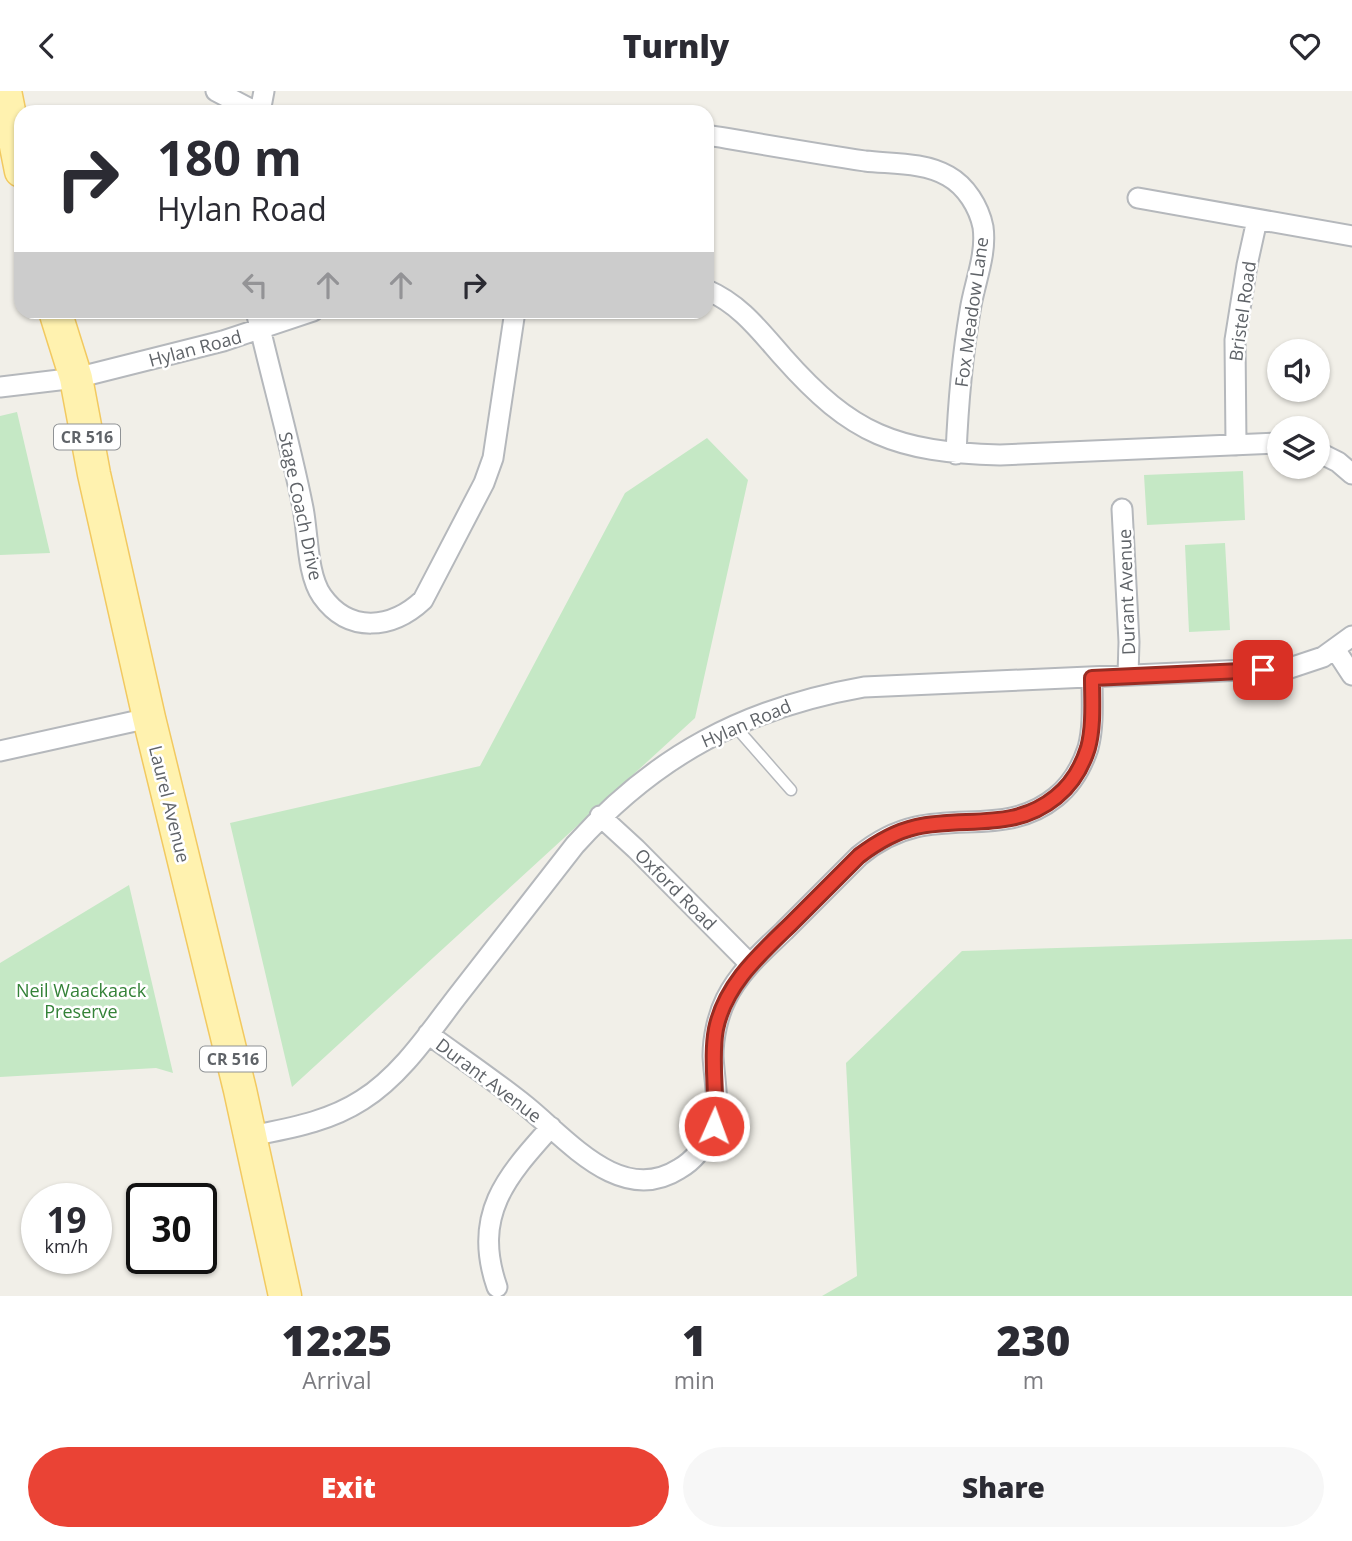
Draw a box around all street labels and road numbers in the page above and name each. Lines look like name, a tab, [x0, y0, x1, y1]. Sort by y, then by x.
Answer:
street label: Fox Meadow Lane	[949, 235, 993, 389]
street label: Bristel Road	[1223, 259, 1261, 363]
street label: Hylan Road	[146, 324, 244, 372]
road number: CR 516	[54, 425, 120, 449]
street label: Stage Coach Drive	[274, 429, 328, 583]
street label: Durant Avenue	[1112, 528, 1140, 656]
street label: Hylan Road	[697, 693, 795, 753]
street label: Laurel Avenue	[144, 743, 196, 865]
street label: Oxford Road	[630, 843, 722, 935]
street label: Durant Avenue	[431, 1032, 547, 1128]
road number: CR 516	[200, 1047, 266, 1071]

